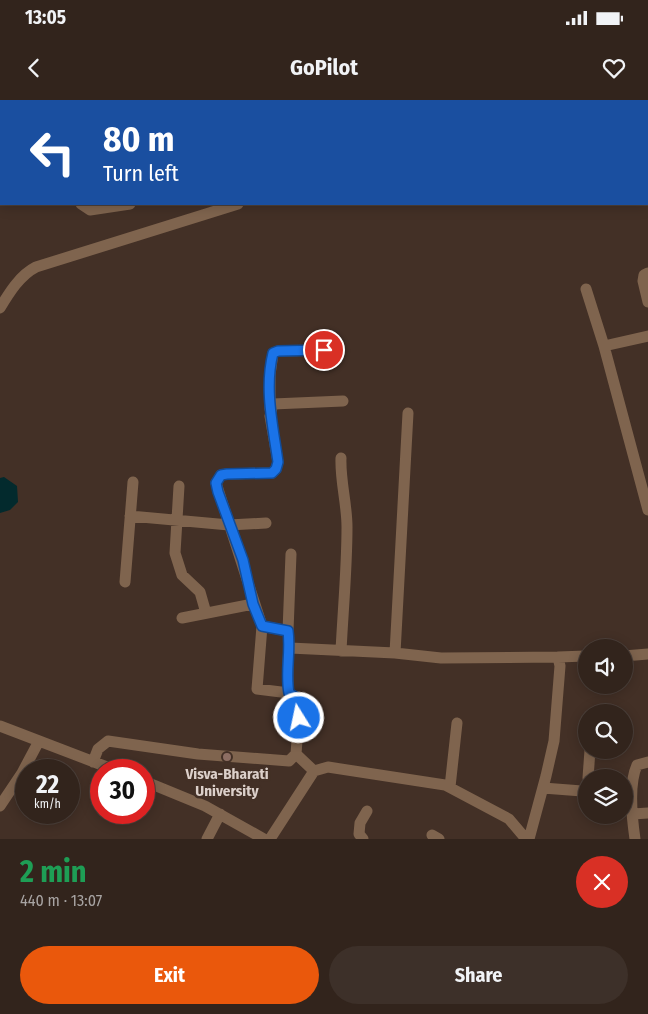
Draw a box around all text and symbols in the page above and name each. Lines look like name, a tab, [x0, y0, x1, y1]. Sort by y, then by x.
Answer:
text: 13:05	[25, 6, 66, 29]
icon: back	[20, 54, 48, 82]
text: GoPilot	[290, 54, 358, 81]
icon: heart	[600, 54, 628, 82]
text: 80 m	[103, 118, 175, 160]
icon: left	[20, 120, 85, 185]
text: Turn left	[103, 160, 179, 187]
pin	[303, 329, 345, 371]
icon: arrive	[310, 336, 338, 364]
map controls	[578, 639, 633, 824]
button: sound	[578, 639, 633, 694]
position arrow	[272, 691, 324, 743]
button: search	[578, 704, 633, 759]
marker: Visva-Bharati University	[221, 751, 233, 763]
speed limit sign: 30	[90, 759, 155, 824]
place label: Visva-Bharati University	[184, 765, 269, 800]
button: layers	[578, 769, 633, 824]
text: 22	[36, 770, 59, 800]
text: km/h	[34, 797, 61, 811]
text: 2 min	[20, 854, 87, 890]
button: close	[576, 856, 628, 908]
text: 440 m · 13:07	[20, 891, 102, 910]
button: Exit	[20, 946, 319, 1004]
button: Share	[329, 946, 628, 1004]

